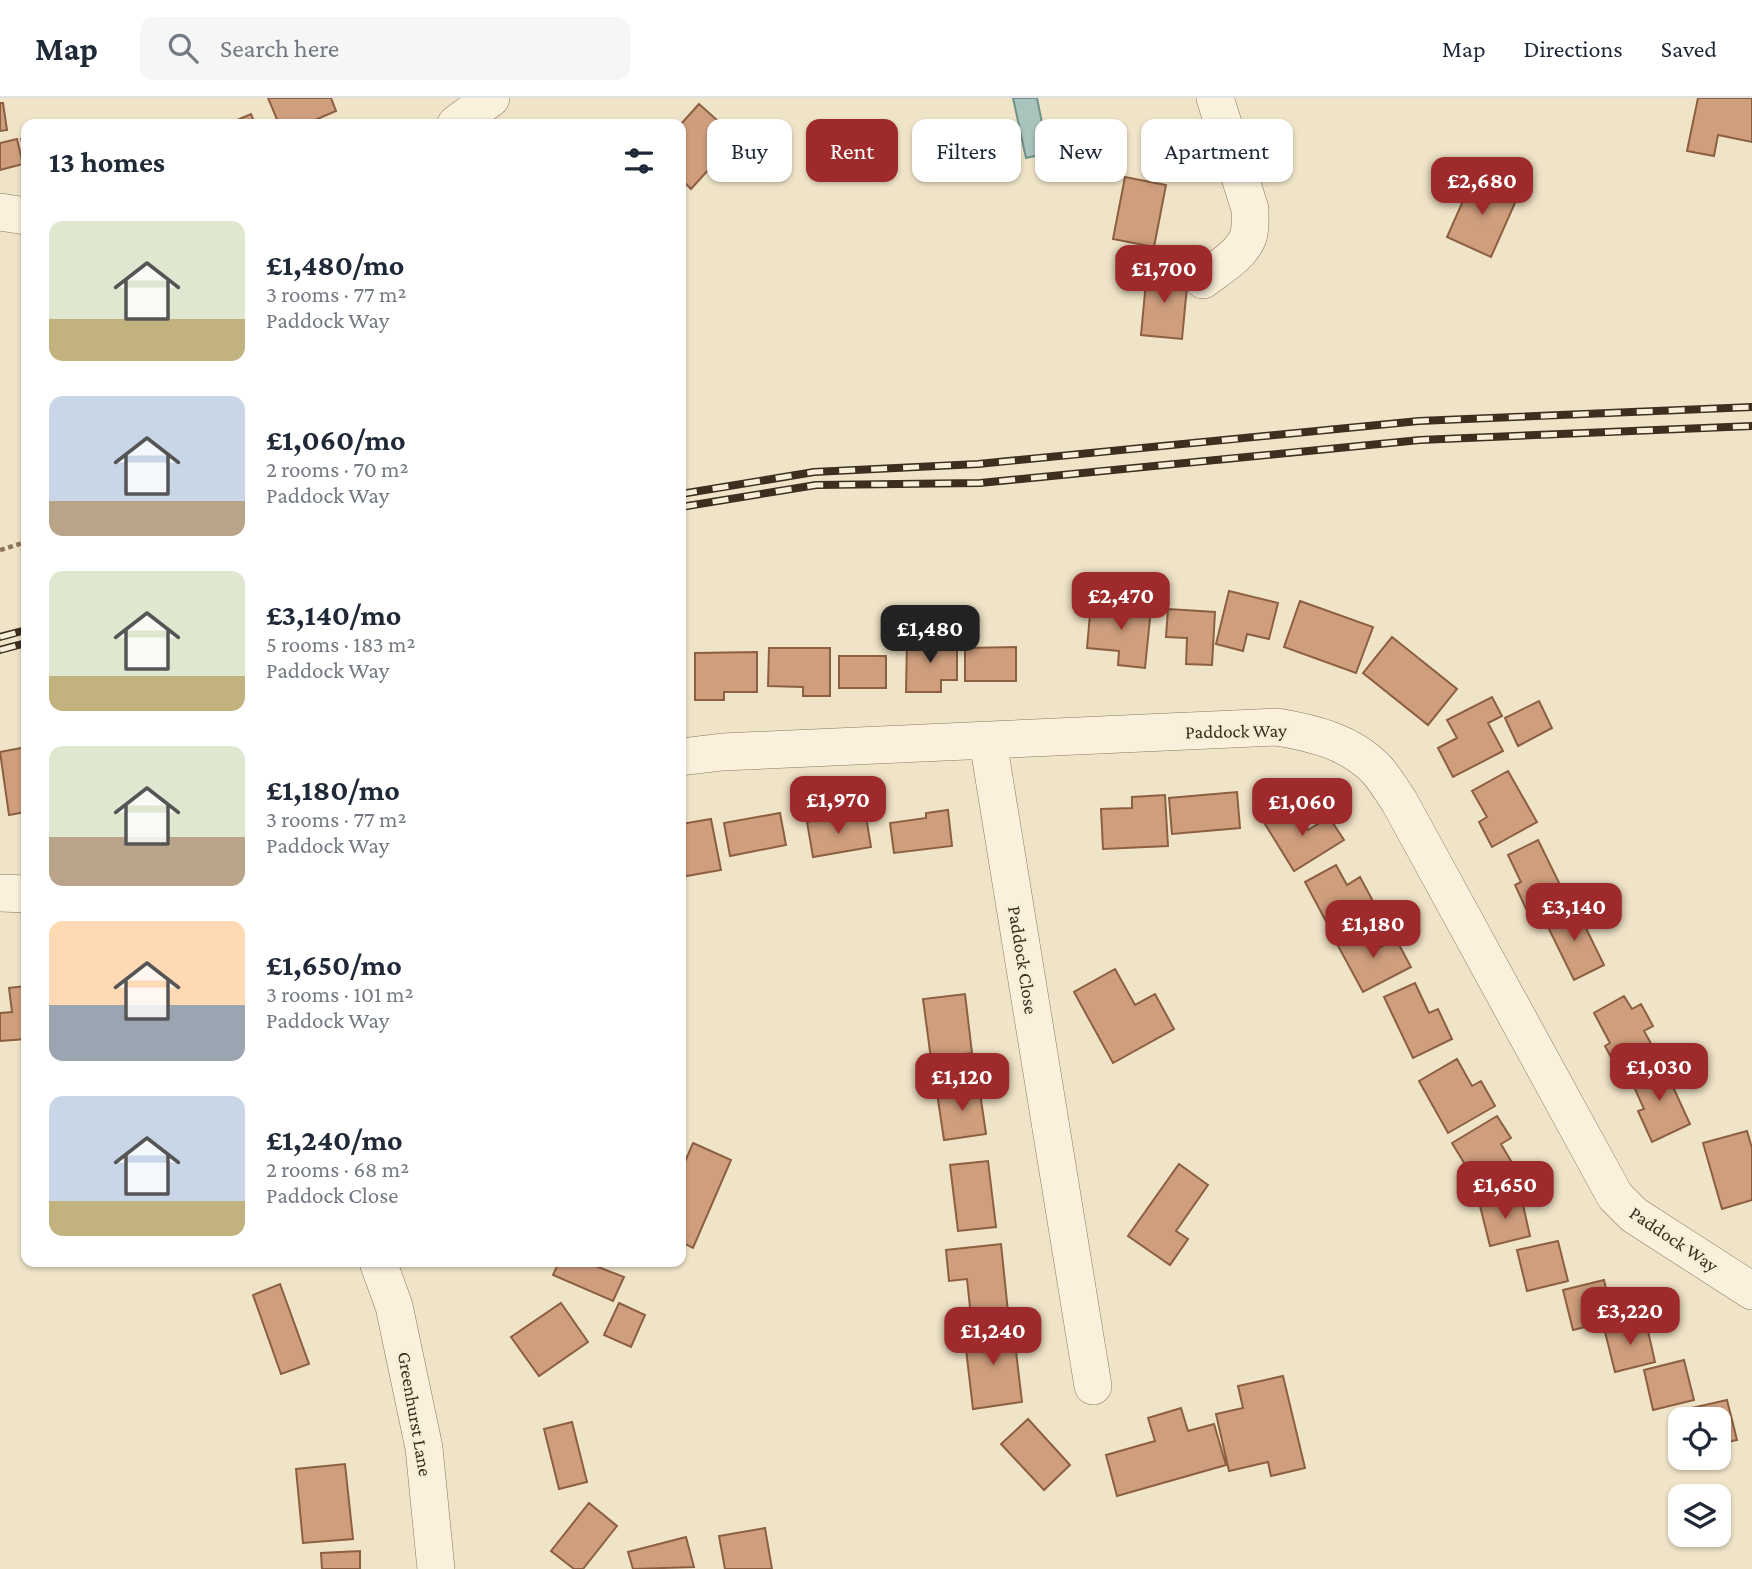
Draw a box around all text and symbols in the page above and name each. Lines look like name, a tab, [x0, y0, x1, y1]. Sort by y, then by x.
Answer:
search box	[140, 17, 630, 80]
icon: search	[164, 29, 202, 67]
text: Map	[35, 30, 98, 67]
text: Search here	[220, 34, 339, 63]
text: Map	[1442, 35, 1486, 62]
text: Directions	[1524, 35, 1623, 62]
text: Saved	[1661, 35, 1717, 62]
chip: Buy	[707, 119, 792, 182]
chip: Rent	[806, 119, 898, 182]
chip: Filters	[912, 119, 1021, 182]
chip: New	[1035, 119, 1127, 182]
chip: Apartment	[1141, 119, 1293, 182]
icon: filters	[620, 142, 658, 180]
text: 13 homes	[49, 145, 165, 178]
pin: £2,680	[1425, 158, 1539, 217]
text: £2,680	[1447, 167, 1517, 193]
pin: £1,700	[1107, 246, 1221, 305]
text: £1,480/mo	[266, 248, 404, 281]
icon: home	[105, 249, 189, 333]
text: £1,700	[1131, 255, 1197, 281]
text: 3 rooms · 77 m²	[266, 281, 406, 307]
text: Paddock Way	[266, 307, 389, 333]
text: £1,060/mo	[266, 423, 406, 456]
icon: home	[105, 424, 189, 508]
text: 2 rooms · 70 m²	[266, 456, 409, 482]
text: Paddock Way	[266, 482, 389, 508]
pin: £2,470	[1064, 573, 1178, 632]
text: £2,470	[1088, 582, 1154, 608]
text: £3,140/mo	[266, 598, 402, 631]
icon: home	[105, 599, 189, 683]
pin: £1,480	[873, 606, 987, 665]
text: £1,480	[897, 615, 963, 641]
text: 5 rooms · 183 m²	[266, 631, 416, 657]
text: Paddock Way	[266, 657, 389, 683]
street label: Paddock Way	[1185, 720, 1287, 742]
text: £1,180/mo	[266, 773, 400, 806]
icon: home	[105, 774, 189, 858]
pin: £1,970	[781, 776, 895, 836]
pin: £1,060	[1245, 778, 1359, 838]
text: £1,970	[806, 786, 870, 812]
text: £1,060	[1268, 788, 1336, 814]
text: 3 rooms · 77 m²	[266, 806, 406, 832]
text: Paddock Way	[266, 832, 389, 858]
pin: £3,140	[1517, 884, 1631, 943]
text: £3,140	[1542, 893, 1606, 919]
pin: £1,180	[1316, 900, 1430, 960]
street label: Paddock Close	[1004, 904, 1042, 1016]
text: £1,180	[1341, 910, 1405, 936]
text: £1,650/mo	[266, 948, 402, 981]
icon: home	[105, 949, 189, 1033]
text: 3 rooms · 101 m²	[266, 981, 413, 1007]
text: Paddock Way	[266, 1007, 389, 1033]
pin: £1,030	[1602, 1044, 1716, 1103]
text: £1,030	[1626, 1053, 1692, 1079]
pin: £1,120	[905, 1054, 1019, 1113]
text: £1,120	[931, 1063, 993, 1089]
text: £1,240/mo	[266, 1123, 403, 1156]
icon: home	[105, 1124, 189, 1208]
text: 2 rooms · 68 m²	[266, 1156, 409, 1182]
pin: £1,650	[1448, 1162, 1562, 1221]
text: £1,650	[1473, 1171, 1537, 1197]
text: Paddock Close	[266, 1182, 398, 1208]
street label: Paddock Way	[1626, 1202, 1722, 1276]
pin: £3,220	[1573, 1288, 1687, 1347]
text: £3,220	[1597, 1297, 1663, 1323]
pin: £1,240	[936, 1308, 1050, 1367]
text: £1,240	[960, 1317, 1026, 1343]
street label: Greenhurst Lane	[394, 1350, 436, 1478]
map controls	[1668, 1407, 1731, 1547]
button: locate	[1668, 1407, 1731, 1470]
button: layers	[1668, 1484, 1731, 1547]

